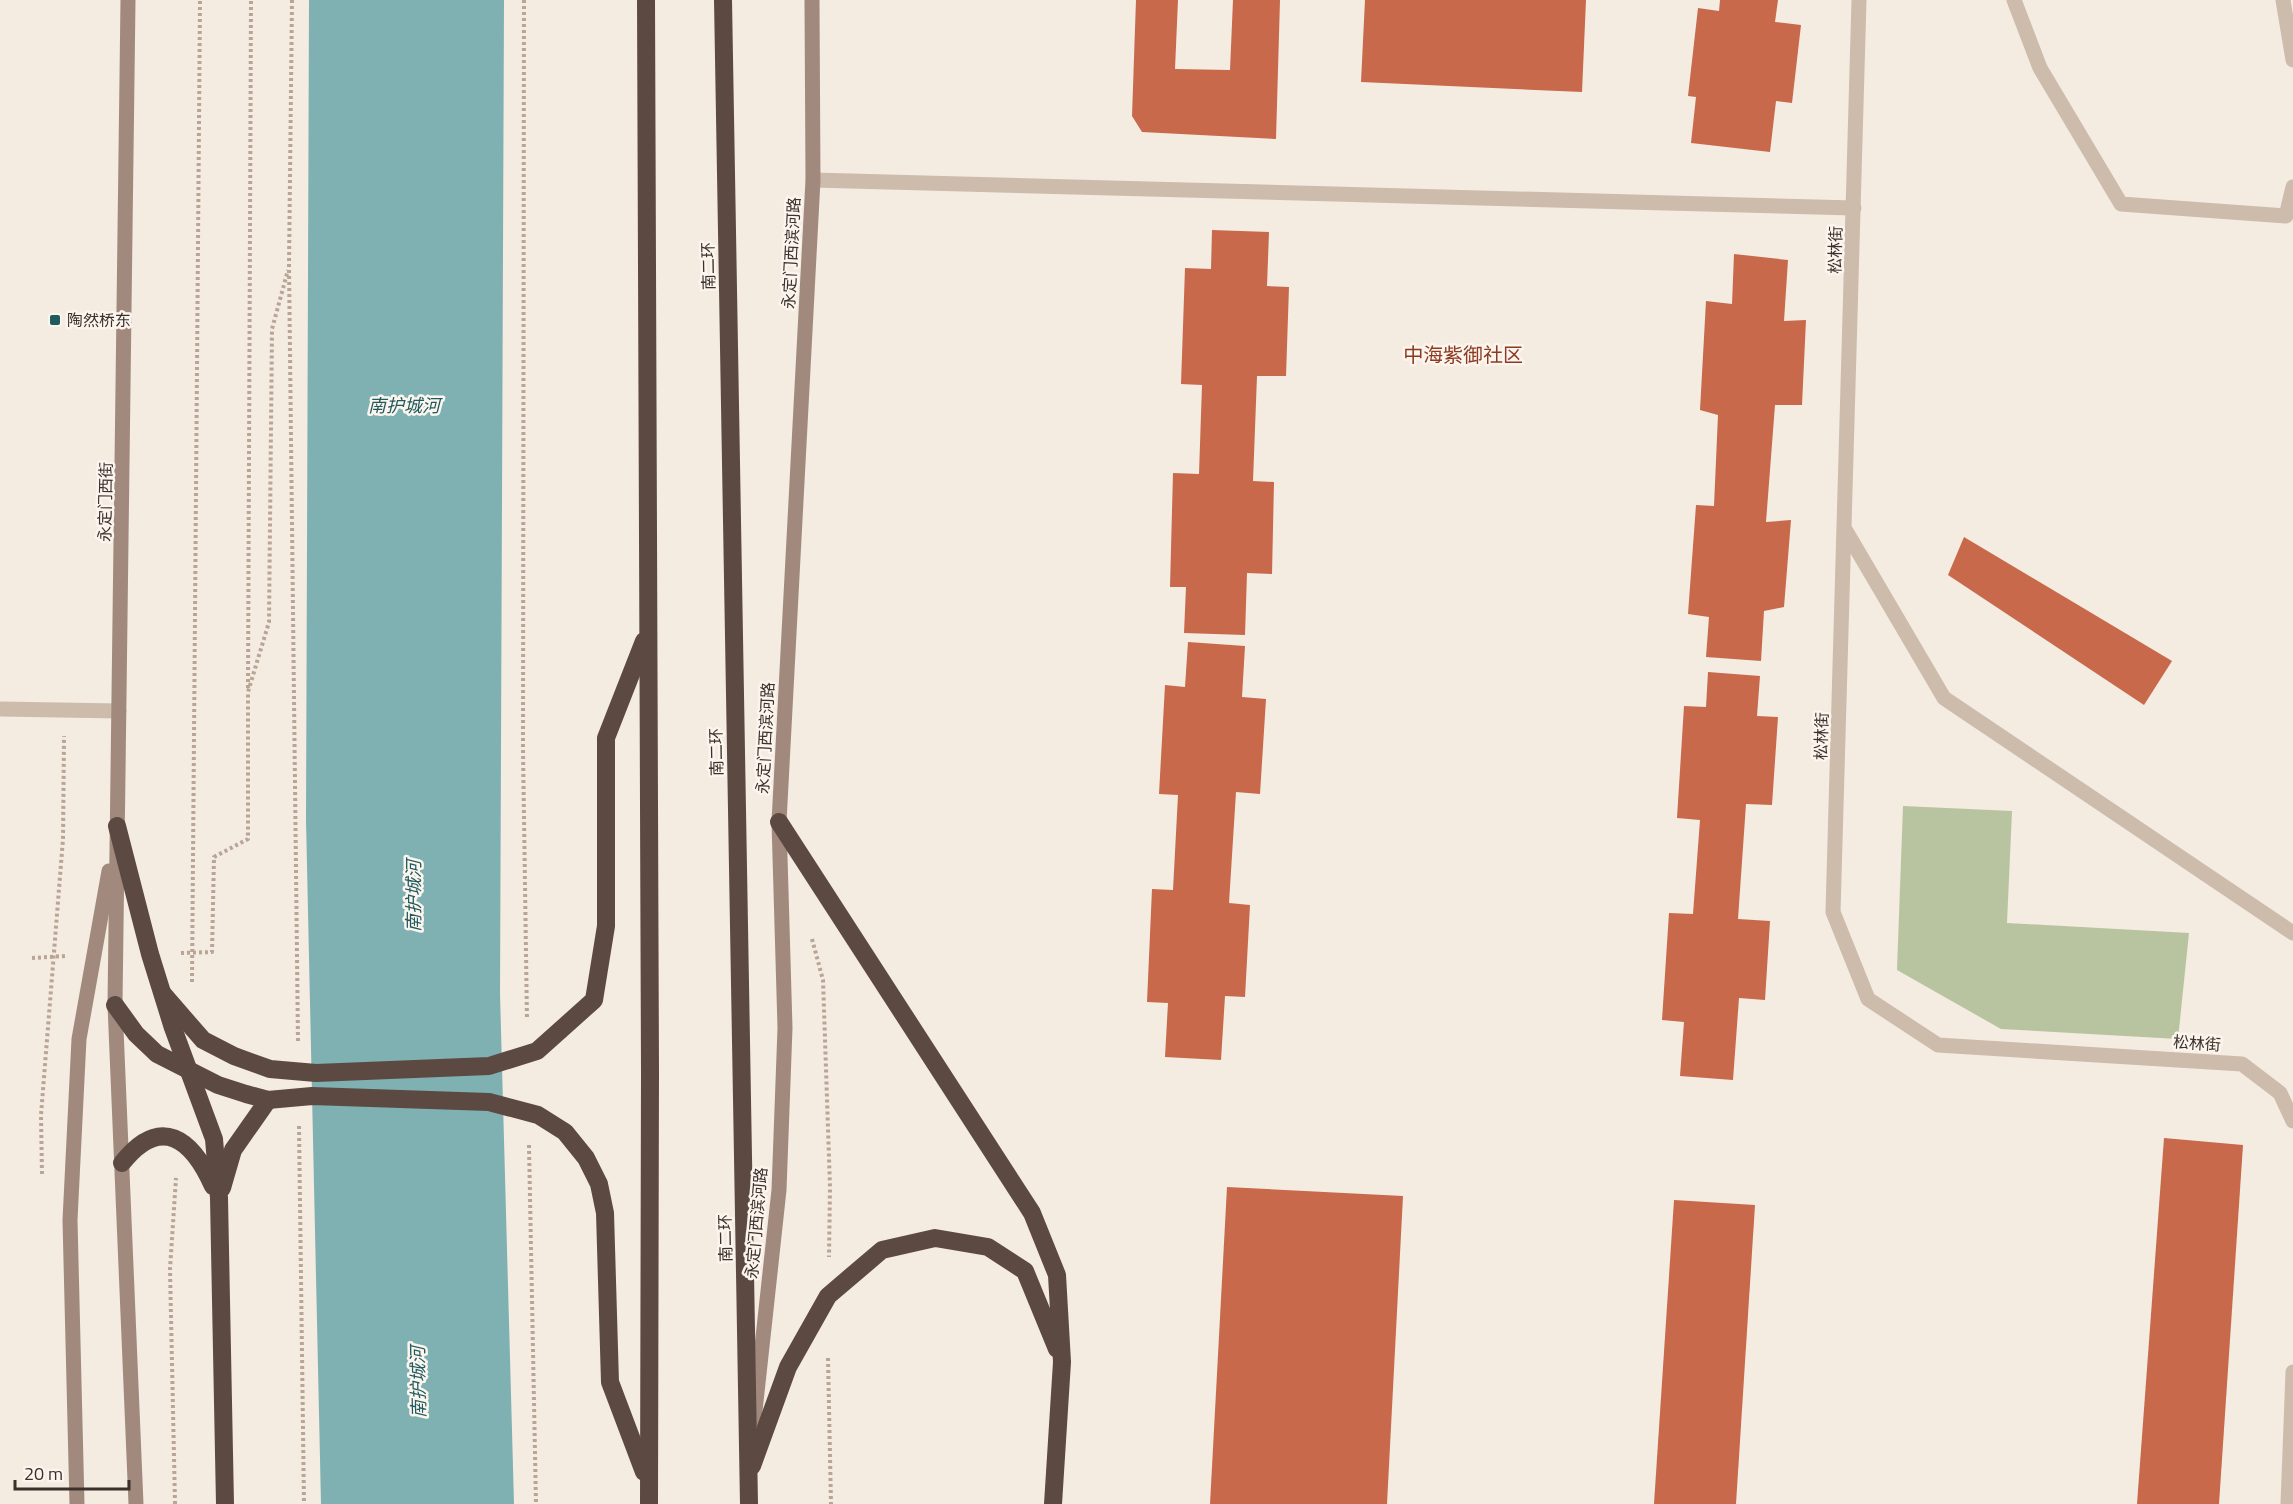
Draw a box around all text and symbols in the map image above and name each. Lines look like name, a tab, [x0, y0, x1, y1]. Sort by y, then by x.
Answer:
street label: 永定门西滨河路	[776, 196, 806, 310]
street label: 松林街	[1823, 226, 1847, 274]
street label: 南二环	[696, 242, 720, 290]
place label: 陶然桥东	[67, 308, 131, 332]
marker: 陶然桥东	[48, 313, 62, 327]
district label: 中海紫御社区	[1403, 339, 1523, 370]
water label: 南护城河	[368, 392, 443, 419]
street label: 永定门西街	[92, 462, 118, 542]
street label: 永定门西滨河路	[750, 681, 780, 795]
street label: 松林街	[1808, 712, 1834, 760]
street label: 南二环	[704, 728, 728, 776]
water label: 南护城河	[400, 857, 427, 932]
street label: 松林街	[2172, 1029, 2222, 1057]
street label: 永定门西滨河路	[739, 1166, 773, 1280]
street label: 南二环	[713, 1214, 737, 1262]
water label: 南护城河	[404, 1343, 432, 1418]
scale bar	[15, 1453, 129, 1491]
text: 20 m	[24, 1460, 63, 1487]

